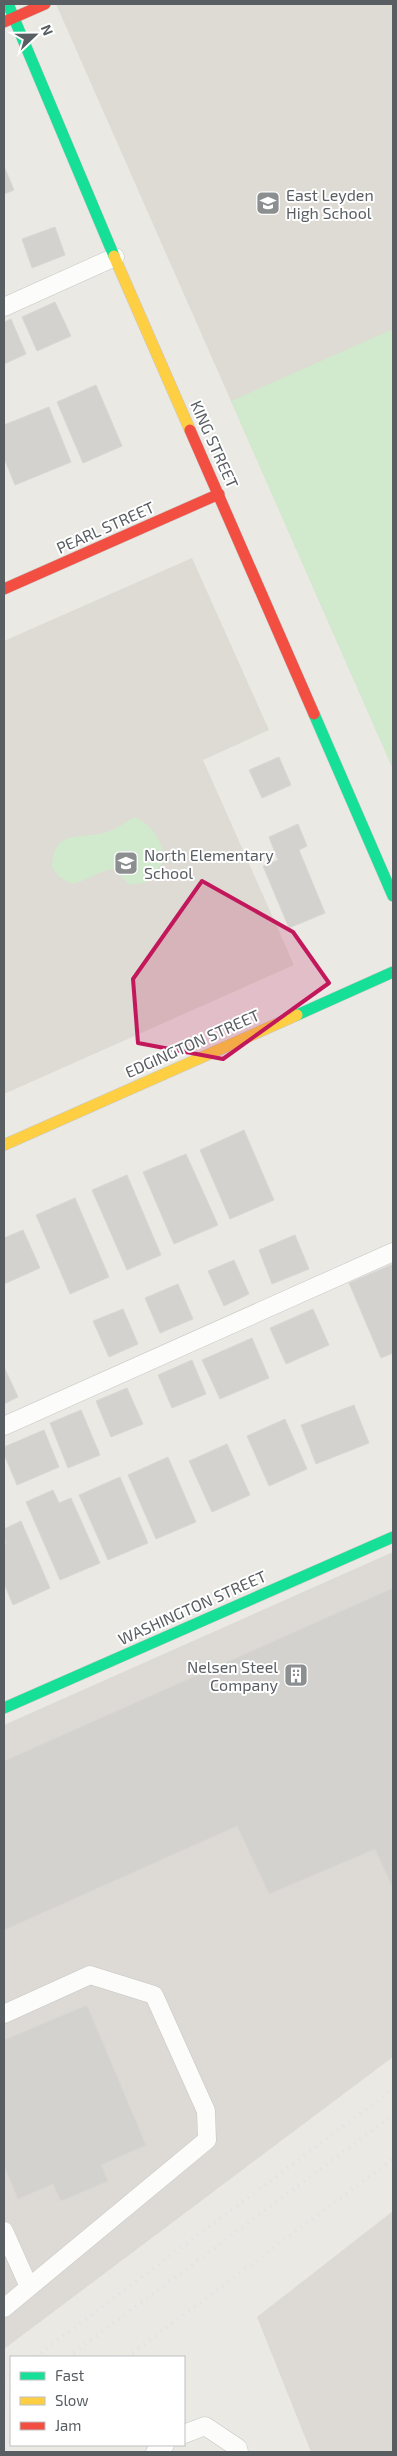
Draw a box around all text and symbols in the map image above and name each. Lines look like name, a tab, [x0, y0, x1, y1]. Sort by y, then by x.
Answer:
north arrow	[10, 10, 60, 60]
text: N	[38, 22, 57, 38]
place label: East Leyden High School	[286, 185, 374, 222]
school or university icon: East Leyden High School	[255, 190, 281, 216]
street label: KING STREET	[187, 397, 243, 491]
street label: PEARL STREET	[53, 497, 157, 557]
place label: North Elementary School	[144, 845, 274, 882]
school or university icon: North Elementary School	[113, 850, 139, 876]
street label: EDGINGTON STREET	[122, 1005, 262, 1081]
street label: WASHINGTON STREET	[115, 1566, 269, 1648]
place label: Nelsen Steel Company	[187, 1657, 279, 1694]
building icon: Nelsen Steel Company	[283, 1662, 309, 1688]
legend	[10, 2356, 185, 2446]
text: Fast	[55, 2366, 85, 2384]
text: Slow	[55, 2391, 89, 2409]
text: Jam	[55, 2416, 81, 2434]

